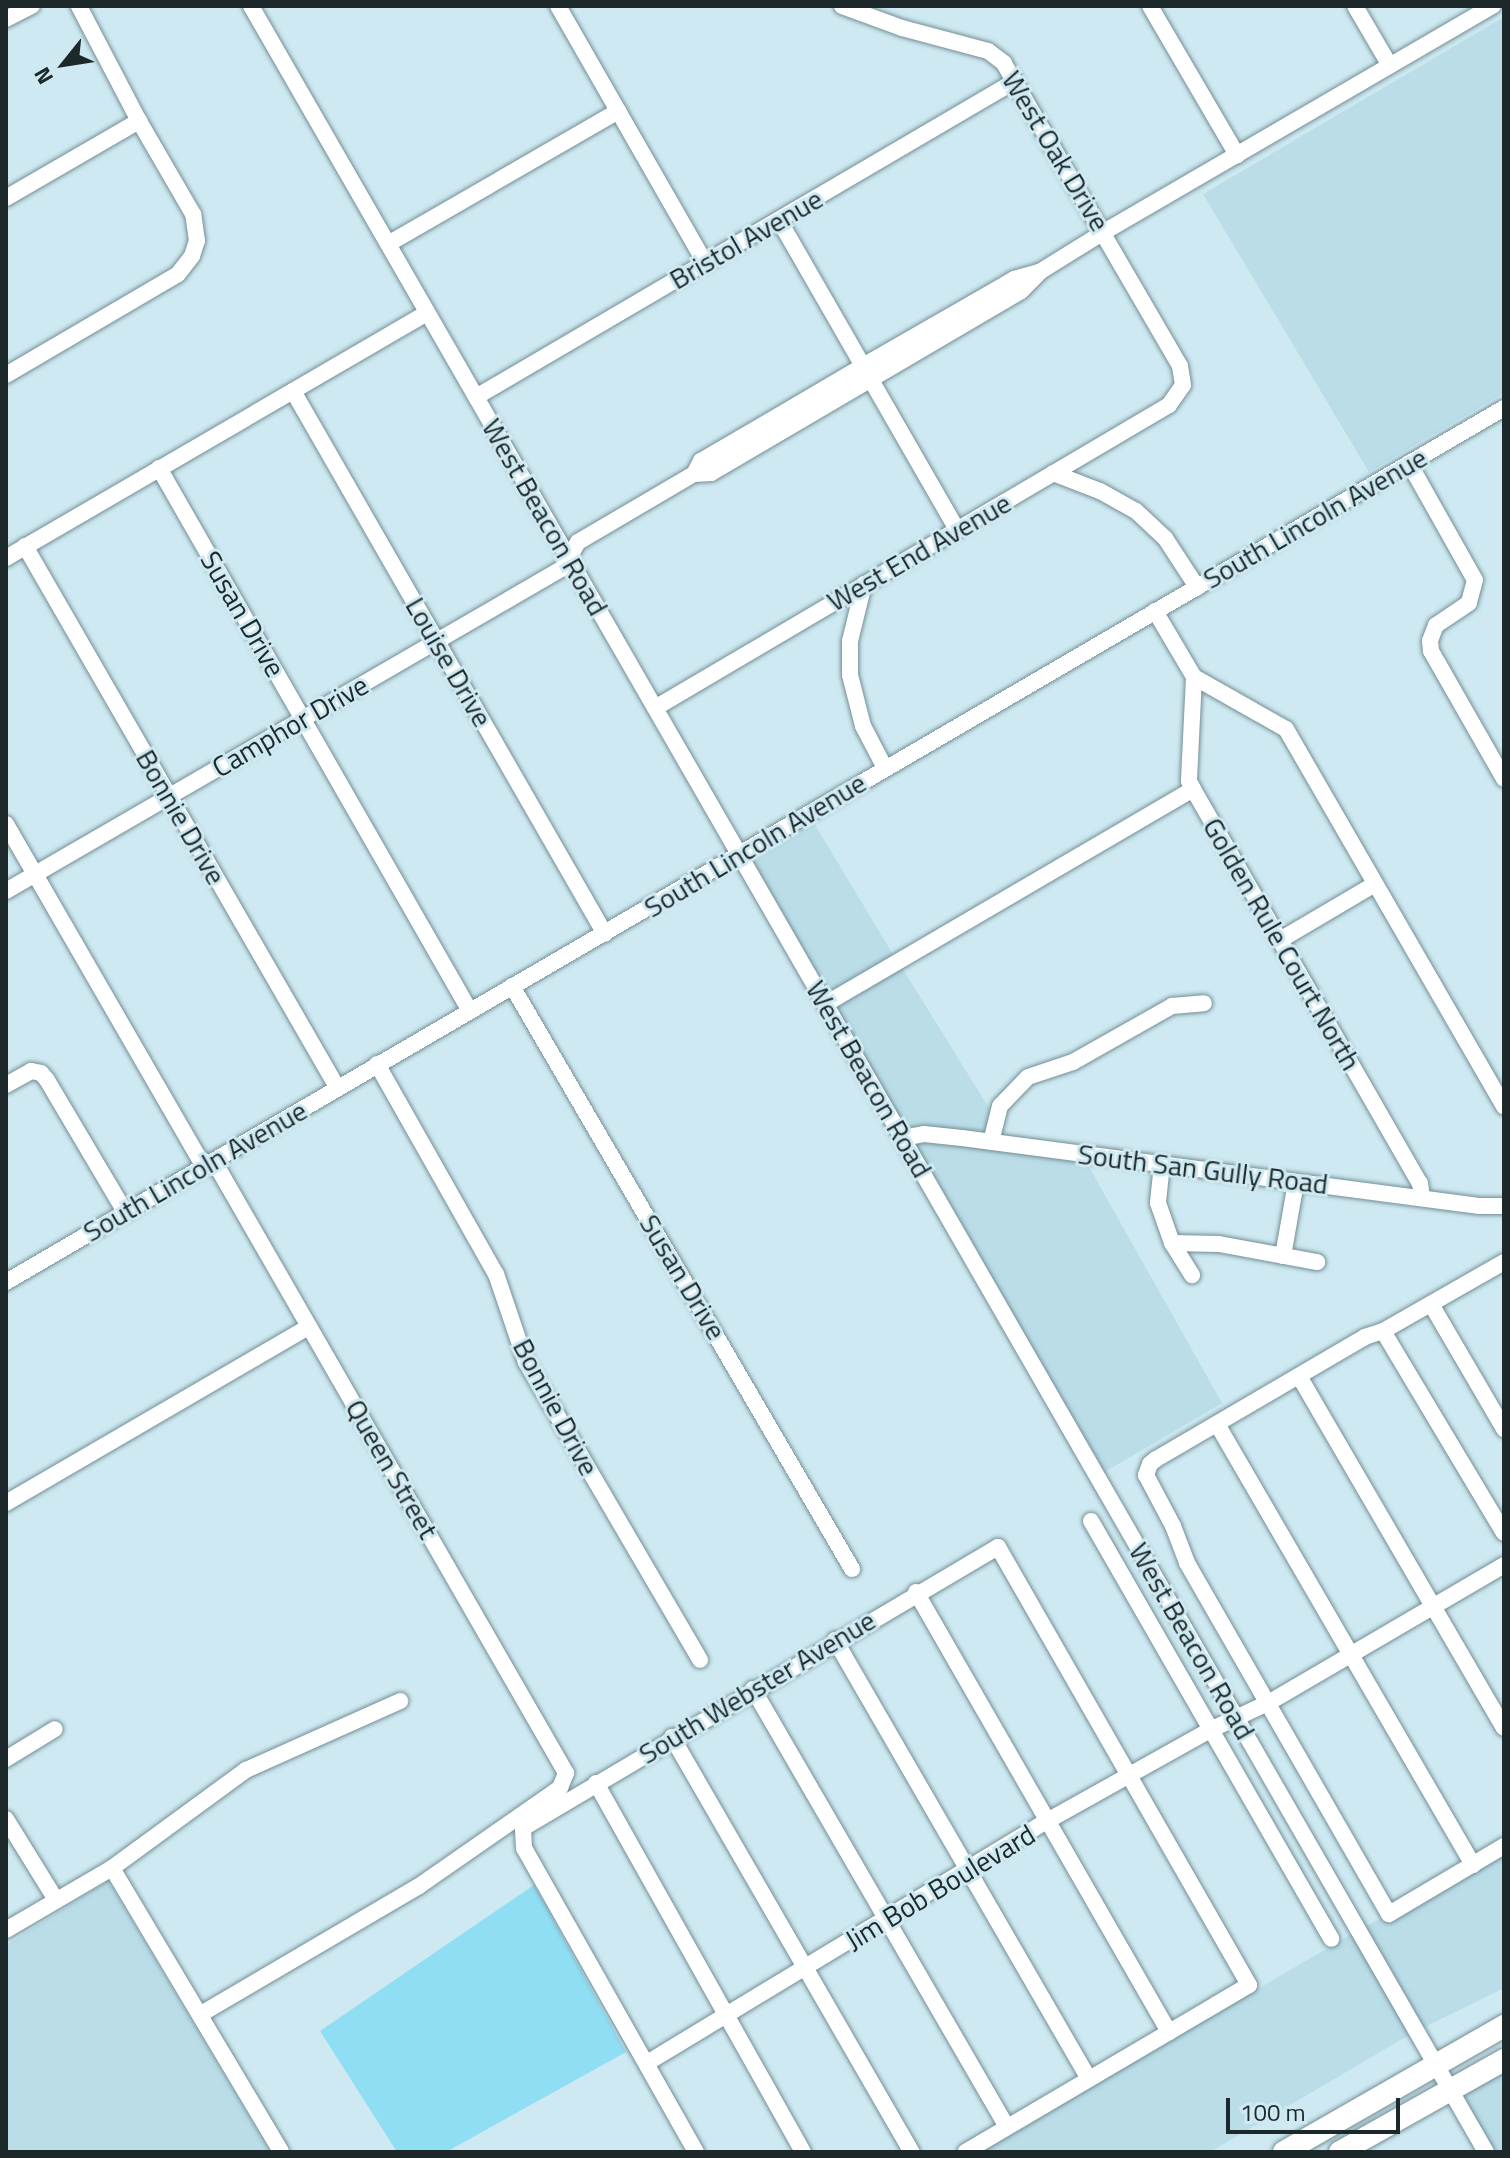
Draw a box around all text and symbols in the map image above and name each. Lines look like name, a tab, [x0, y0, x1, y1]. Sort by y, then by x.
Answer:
north arrow	[24, 24, 104, 104]
text: N	[25, 61, 62, 91]
street label: West Oak Drive	[995, 65, 1117, 237]
street label: Bristol Avenue	[664, 182, 828, 296]
street label: West Beacon Road	[475, 413, 615, 621]
street label: South Lincoln Avenue	[1197, 440, 1433, 596]
street label: West End Avenue	[821, 486, 1017, 618]
street label: Susan Drive	[194, 545, 292, 683]
street label: Louise Drive	[399, 591, 499, 733]
street label: Camphor Drive	[206, 668, 374, 784]
street label: Bonnie Drive	[129, 744, 233, 890]
street label: South Lincoln Avenue	[638, 766, 872, 924]
street label: Golden Rule Court North	[1196, 812, 1368, 1076]
street label: West Beacon Road	[799, 975, 939, 1183]
street label: South Lincoln Avenue	[77, 1093, 313, 1249]
street label: South San Gully Road	[1076, 1137, 1330, 1201]
street label: Susan Drive	[633, 1209, 733, 1345]
street label: Bonnie Drive	[506, 1333, 606, 1481]
street label: Queen Street	[339, 1393, 445, 1545]
street label: West Beacon Road	[1122, 1537, 1262, 1745]
street label: South Webster Avenue	[633, 1603, 881, 1771]
street label: Jim Bob Boulevard	[839, 1817, 1041, 1957]
scale bar	[1230, 2082, 1404, 2132]
text: 100 m	[1240, 2094, 1306, 2130]

